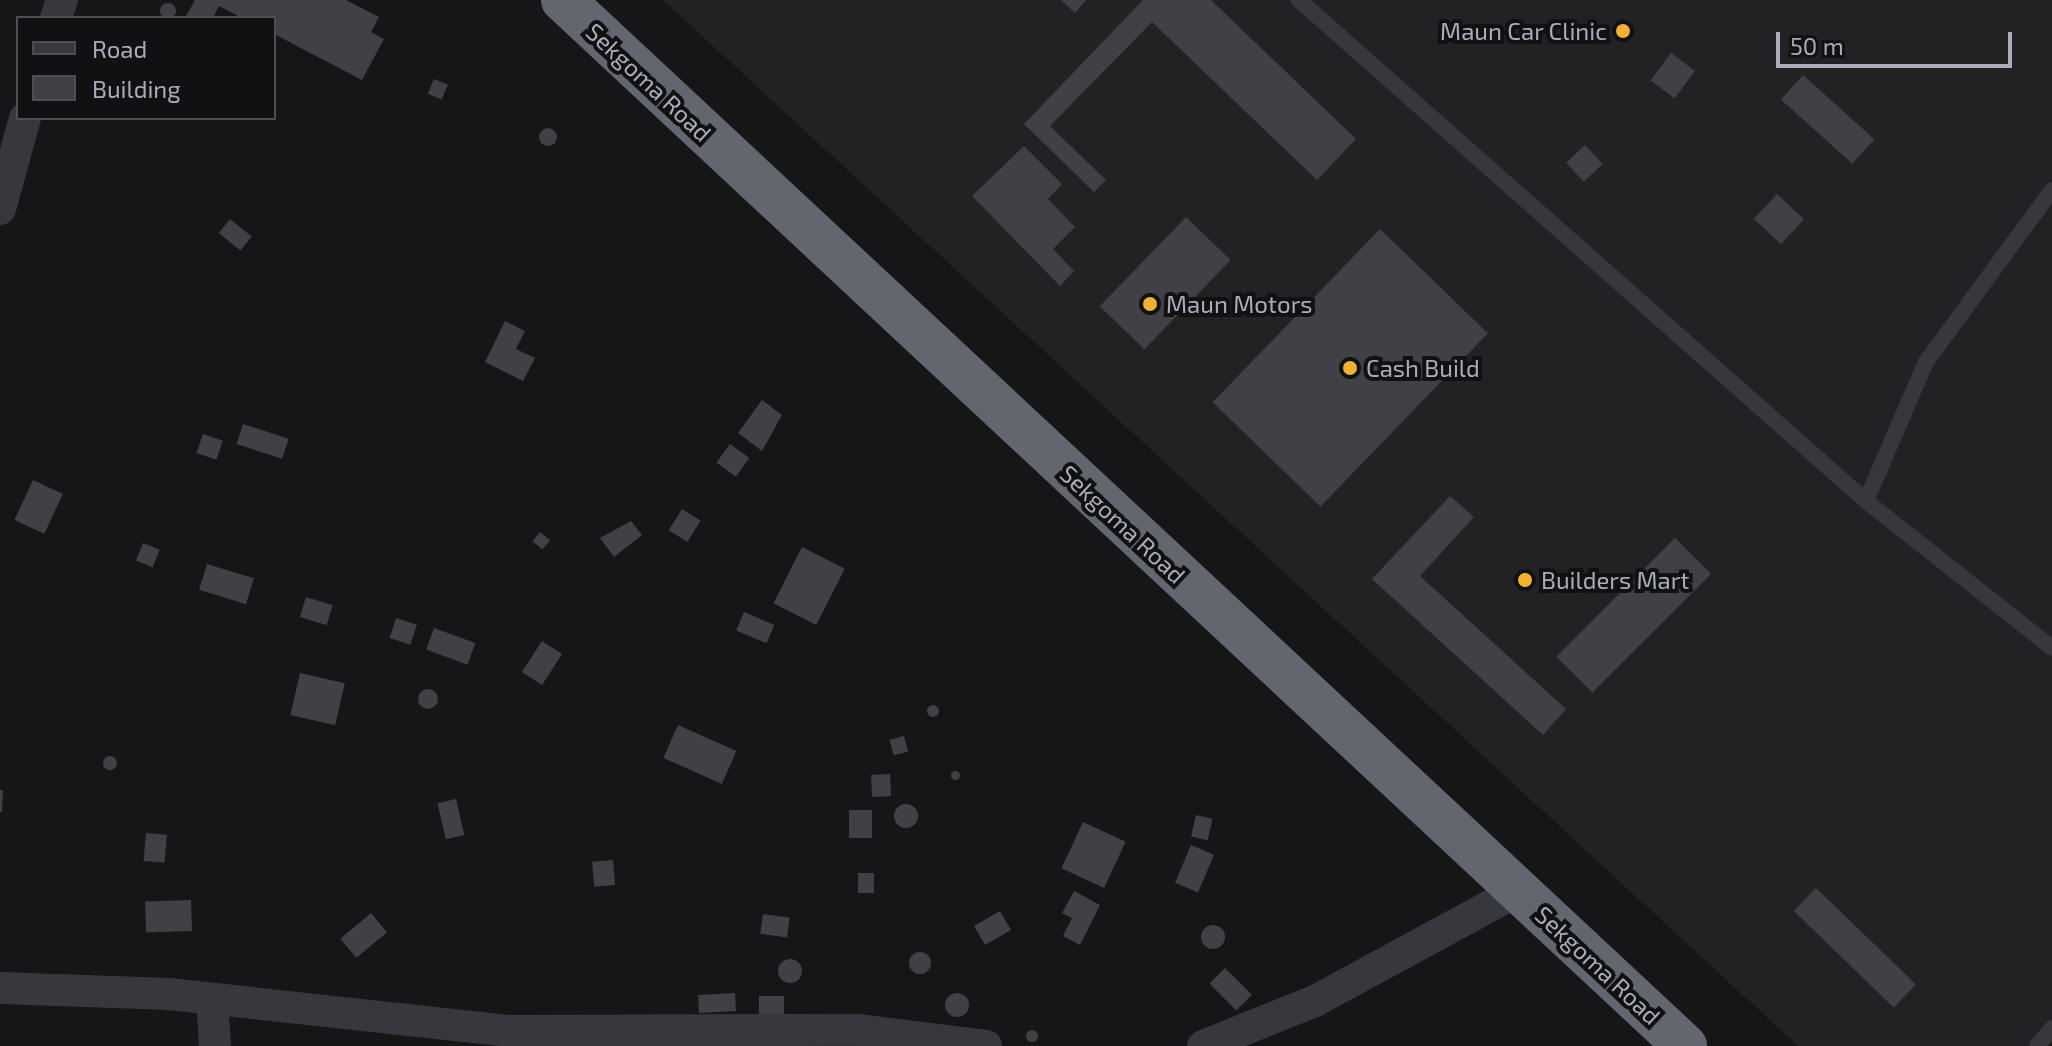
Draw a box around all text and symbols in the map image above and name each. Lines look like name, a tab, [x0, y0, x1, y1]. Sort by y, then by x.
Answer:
legend	[16, 16, 276, 120]
scale bar	[1780, 16, 2016, 66]
street label: Sekgoma Road	[581, 17, 717, 147]
place label: Maun Car Clinic	[1440, 17, 1607, 45]
marker: Maun Car Clinic	[1614, 22, 1632, 40]
text: 50 m	[1790, 31, 1844, 60]
text: Road	[92, 34, 147, 63]
text: Building	[92, 74, 181, 103]
place label: Maun Motors	[1166, 290, 1312, 318]
marker: Maun Motors	[1141, 295, 1159, 313]
place label: Cash Build	[1366, 354, 1480, 382]
marker: Cash Build	[1341, 359, 1359, 377]
street label: Sekgoma Road	[1055, 459, 1191, 589]
place label: Builders Mart	[1541, 566, 1689, 594]
marker: Builders Mart	[1516, 571, 1534, 589]
street label: Sekgoma Road	[1530, 900, 1666, 1030]

